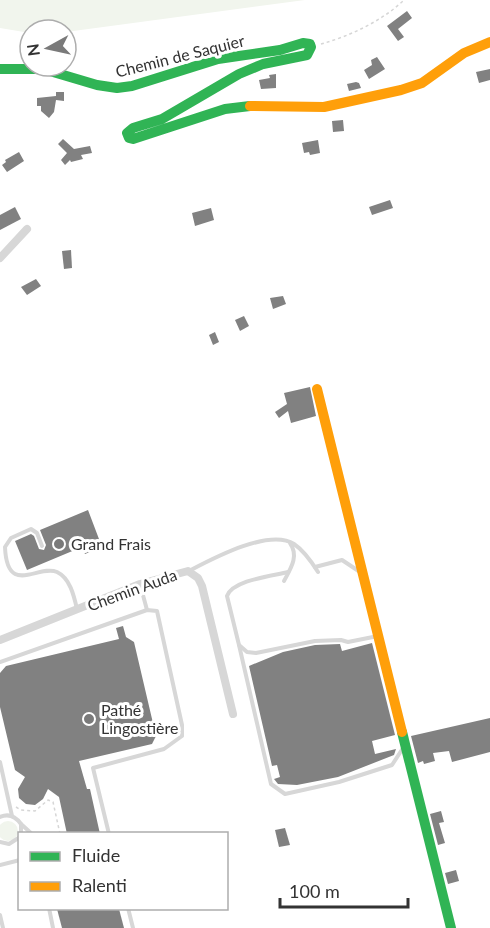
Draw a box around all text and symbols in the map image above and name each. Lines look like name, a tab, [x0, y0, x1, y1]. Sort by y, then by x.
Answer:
north arrow	[18, 18, 78, 78]
street label: Chemin de Saquier	[113, 30, 246, 81]
text: N	[22, 43, 43, 58]
place label: Grand Frais	[71, 534, 151, 553]
marker: Grand Frais	[52, 537, 66, 551]
street label: Chemin Auda	[84, 565, 179, 615]
place label: Pathé Lingostière	[101, 700, 178, 737]
marker: Pathé Lingostière	[82, 712, 96, 726]
legend	[18, 832, 228, 910]
text: Fluide	[72, 844, 120, 866]
scale bar	[280, 871, 408, 909]
text: Ralenti	[72, 874, 127, 896]
text: 100 m	[289, 880, 340, 902]

